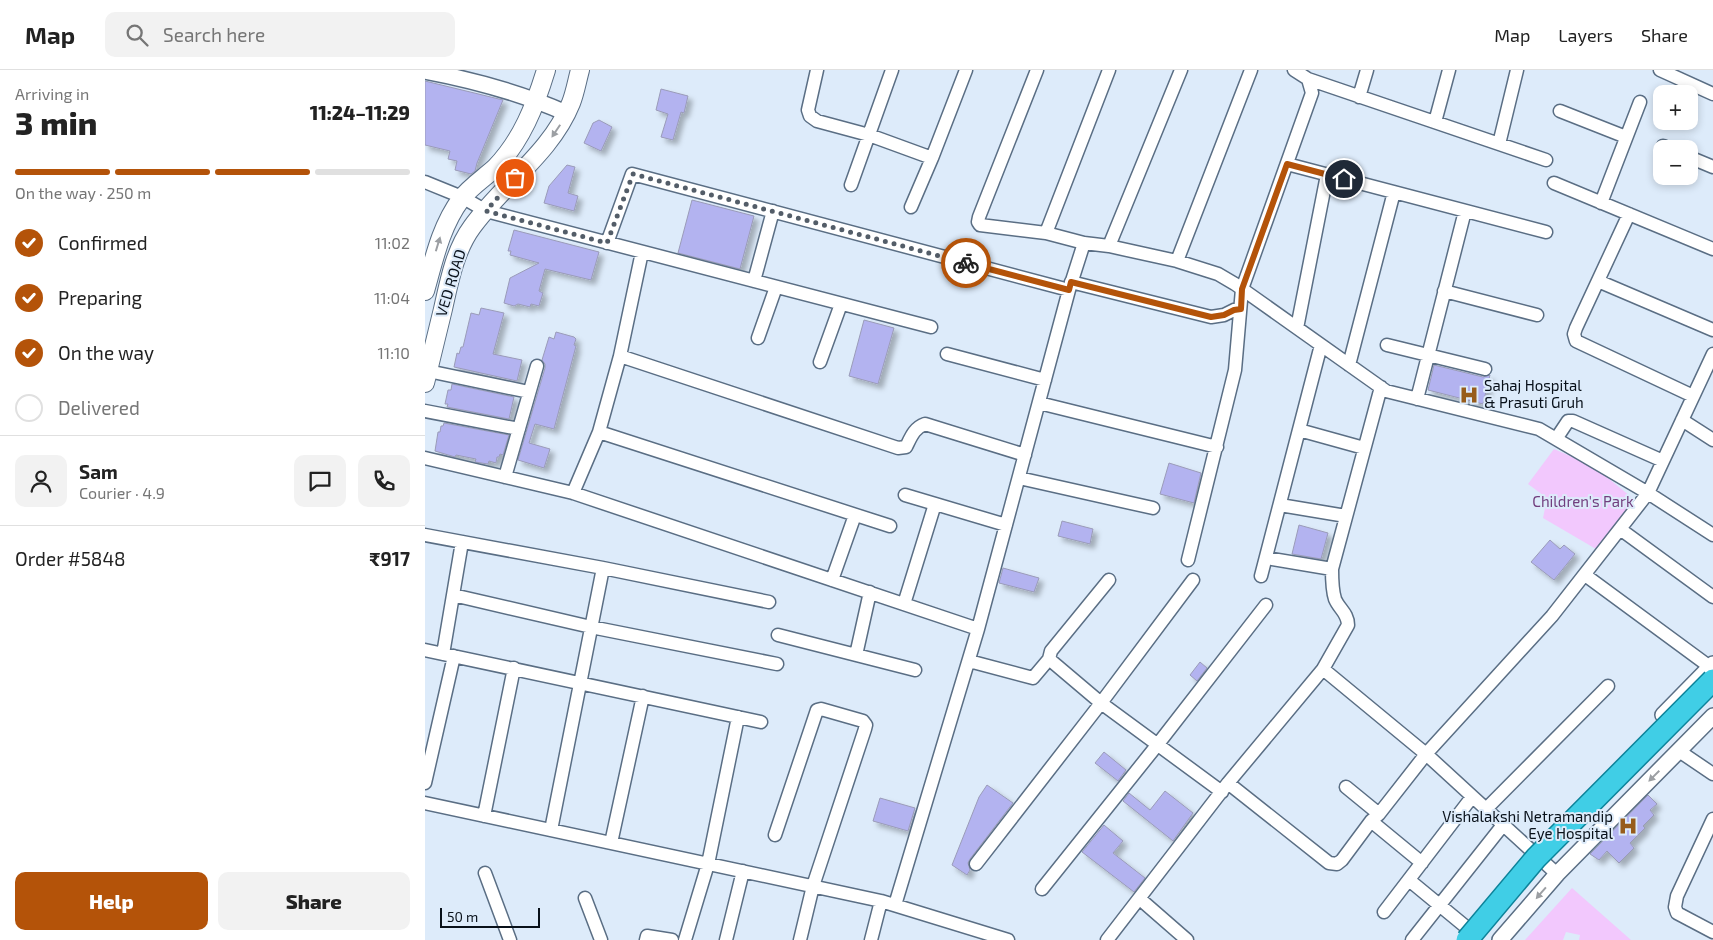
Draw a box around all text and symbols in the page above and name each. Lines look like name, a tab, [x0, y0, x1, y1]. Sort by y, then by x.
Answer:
search box	[105, 12, 455, 57]
text: Map	[25, 20, 75, 49]
icon: search	[123, 21, 151, 49]
text: Search here	[163, 23, 265, 46]
text: Map	[1494, 24, 1530, 46]
text: Layers	[1558, 24, 1613, 46]
text: Share	[1641, 24, 1688, 46]
text: Arriving in	[15, 84, 89, 103]
map controls	[1653, 85, 1698, 185]
button: +	[1653, 85, 1698, 130]
text: 11:24–11:29	[310, 101, 410, 124]
text: 3 min	[15, 103, 97, 141]
one-way arrow	[551, 124, 561, 138]
button: −	[1653, 140, 1698, 185]
pin	[494, 157, 536, 199]
pin	[1323, 158, 1365, 200]
icon: bag	[501, 164, 529, 192]
icon: home	[1330, 165, 1358, 193]
text: On the way · 250 m	[15, 183, 151, 202]
icon: check	[15, 229, 43, 257]
text: Confirmed	[58, 231, 148, 254]
text: 11:02	[375, 233, 410, 252]
one-way arrow	[435, 237, 443, 252]
courier	[941, 238, 991, 288]
street label: VED ROAD	[431, 247, 469, 319]
icon: bike	[952, 249, 980, 277]
icon: check	[15, 284, 43, 312]
text: Preparing	[58, 286, 142, 309]
text: 11:04	[374, 288, 410, 307]
icon: check	[15, 339, 43, 367]
text: On the way	[58, 341, 154, 364]
text: 11:10	[377, 343, 410, 362]
place label: Sahaj Hospital & Prasuti Gruh	[1484, 376, 1584, 411]
hospital icon: Sahaj Hospital & Prasuti Gruh	[1458, 384, 1480, 406]
text: Delivered	[58, 396, 140, 419]
button: person	[15, 455, 67, 507]
button: chat	[294, 455, 346, 507]
button: phone	[358, 455, 410, 507]
text: Sam	[79, 460, 118, 483]
text: Courier · 4.9	[79, 483, 165, 502]
park label: Children's Park	[1532, 492, 1634, 510]
text: Order #5848	[15, 547, 126, 570]
text: ₹917	[369, 547, 410, 570]
one-way arrow	[1648, 770, 1660, 782]
place label: Vishalakshi Netramandip Eye Hospital	[1442, 807, 1614, 842]
hospital icon: Vishalakshi Netramandip Eye Hospital	[1617, 815, 1639, 837]
button: Help	[15, 872, 208, 930]
button: Share	[218, 872, 410, 930]
one-way arrow	[1535, 886, 1547, 898]
scale bar	[440, 905, 540, 928]
text: 50 m	[447, 908, 478, 925]

